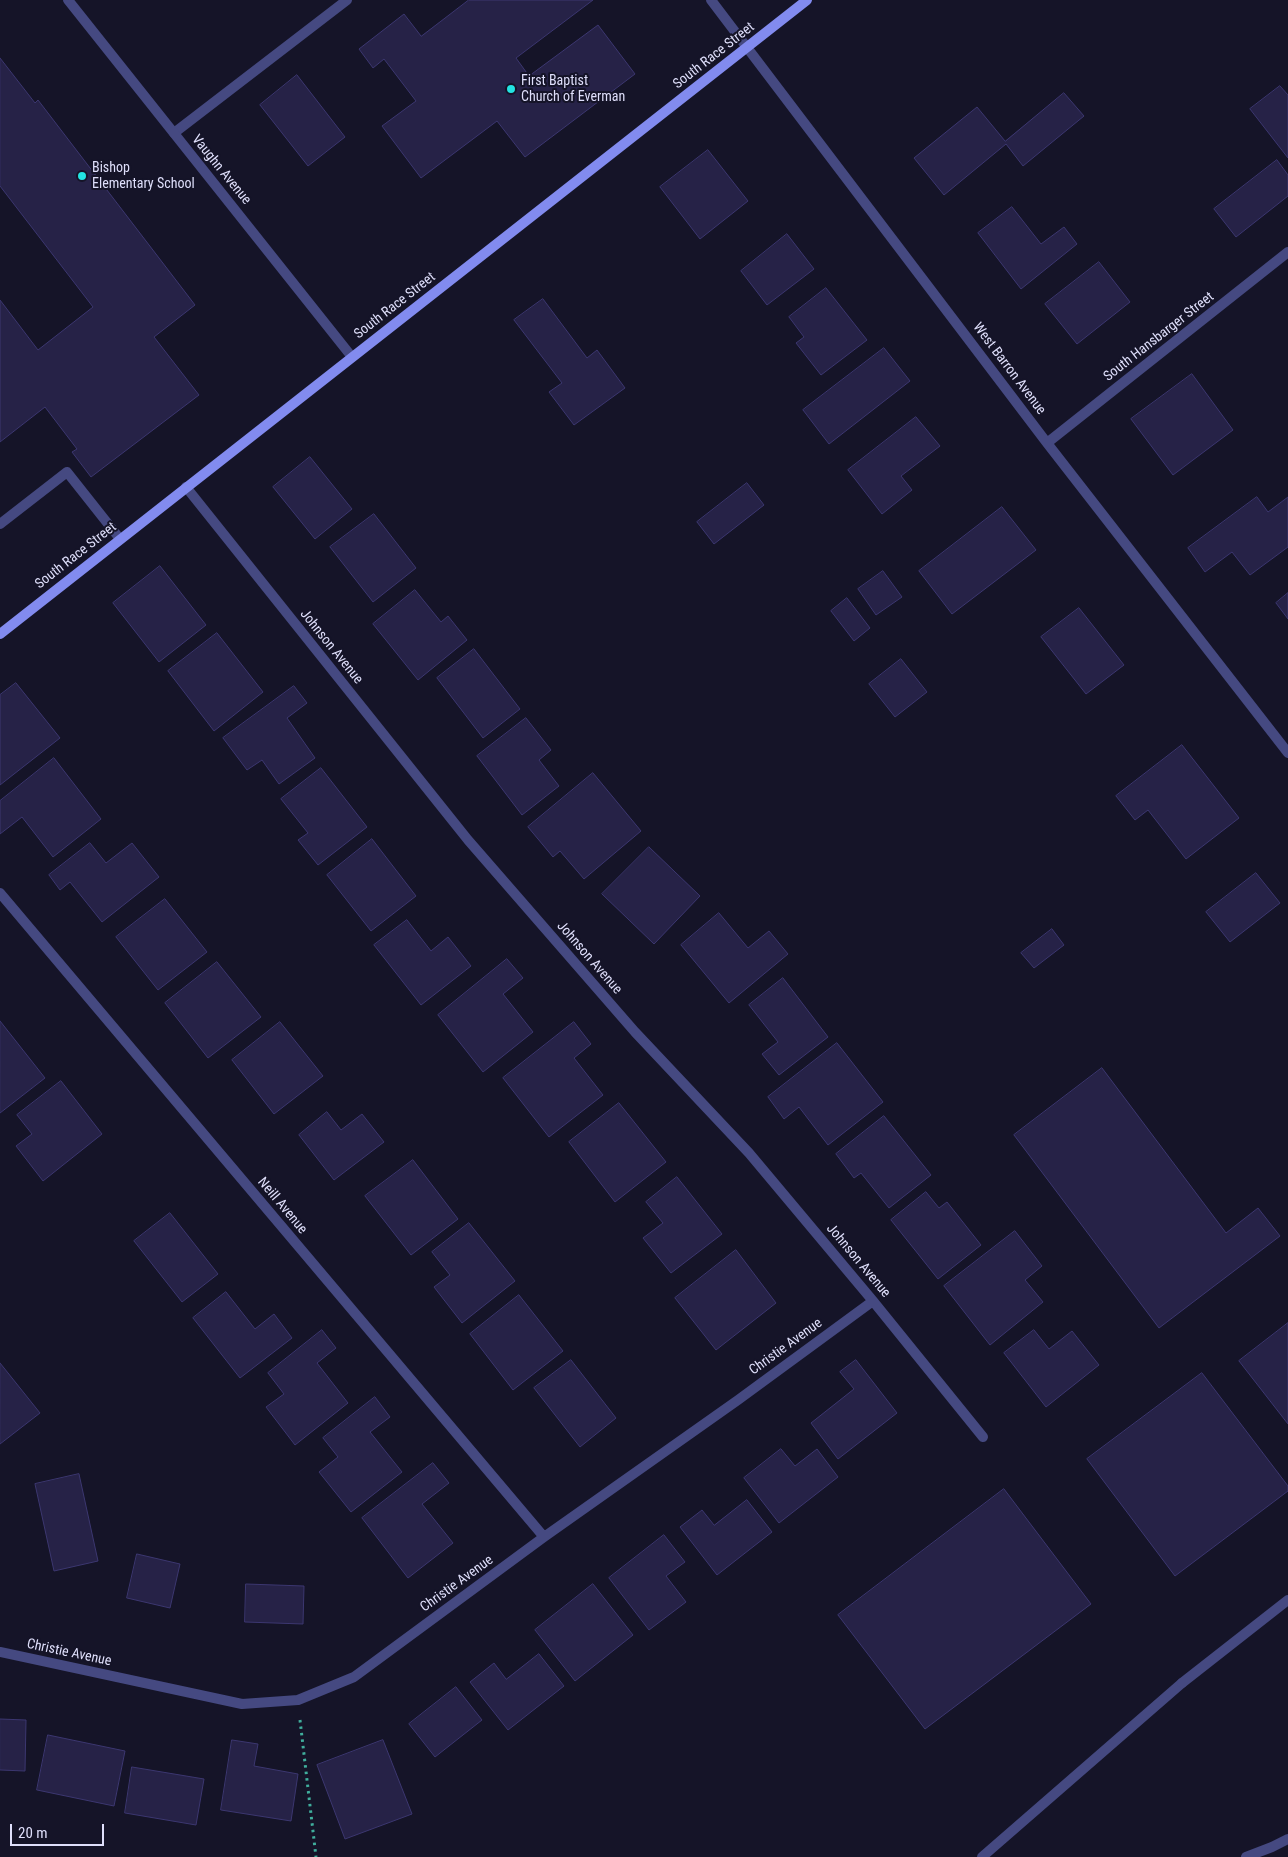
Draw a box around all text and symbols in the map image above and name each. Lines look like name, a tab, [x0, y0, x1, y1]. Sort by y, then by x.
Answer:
street label: South Race Street	[670, 19, 758, 93]
place label: First Baptist Church of Everman	[521, 73, 625, 105]
marker: First Baptist Church of Everman	[505, 83, 517, 95]
street label: Vaughn Avenue	[188, 132, 254, 208]
place label: Bishop Elementary School	[92, 160, 195, 192]
marker: Bishop Elementary School	[76, 170, 88, 182]
street label: South Race Street	[351, 269, 439, 343]
street label: South Hansbarger Street	[1101, 289, 1217, 385]
street label: West Barron Avenue	[969, 320, 1049, 418]
street label: South Race Street	[32, 519, 120, 593]
street label: Johnson Avenue	[296, 606, 366, 688]
street label: Johnson Avenue	[553, 918, 625, 998]
street label: Neill Avenue	[254, 1174, 310, 1238]
street label: Johnson Avenue	[822, 1221, 894, 1301]
street label: Christie Avenue	[746, 1315, 826, 1379]
street label: Christie Avenue	[417, 1552, 497, 1616]
street label: Christie Avenue	[25, 1636, 113, 1670]
scale bar	[12, 1814, 106, 1846]
text: 20 m	[18, 1824, 48, 1842]

